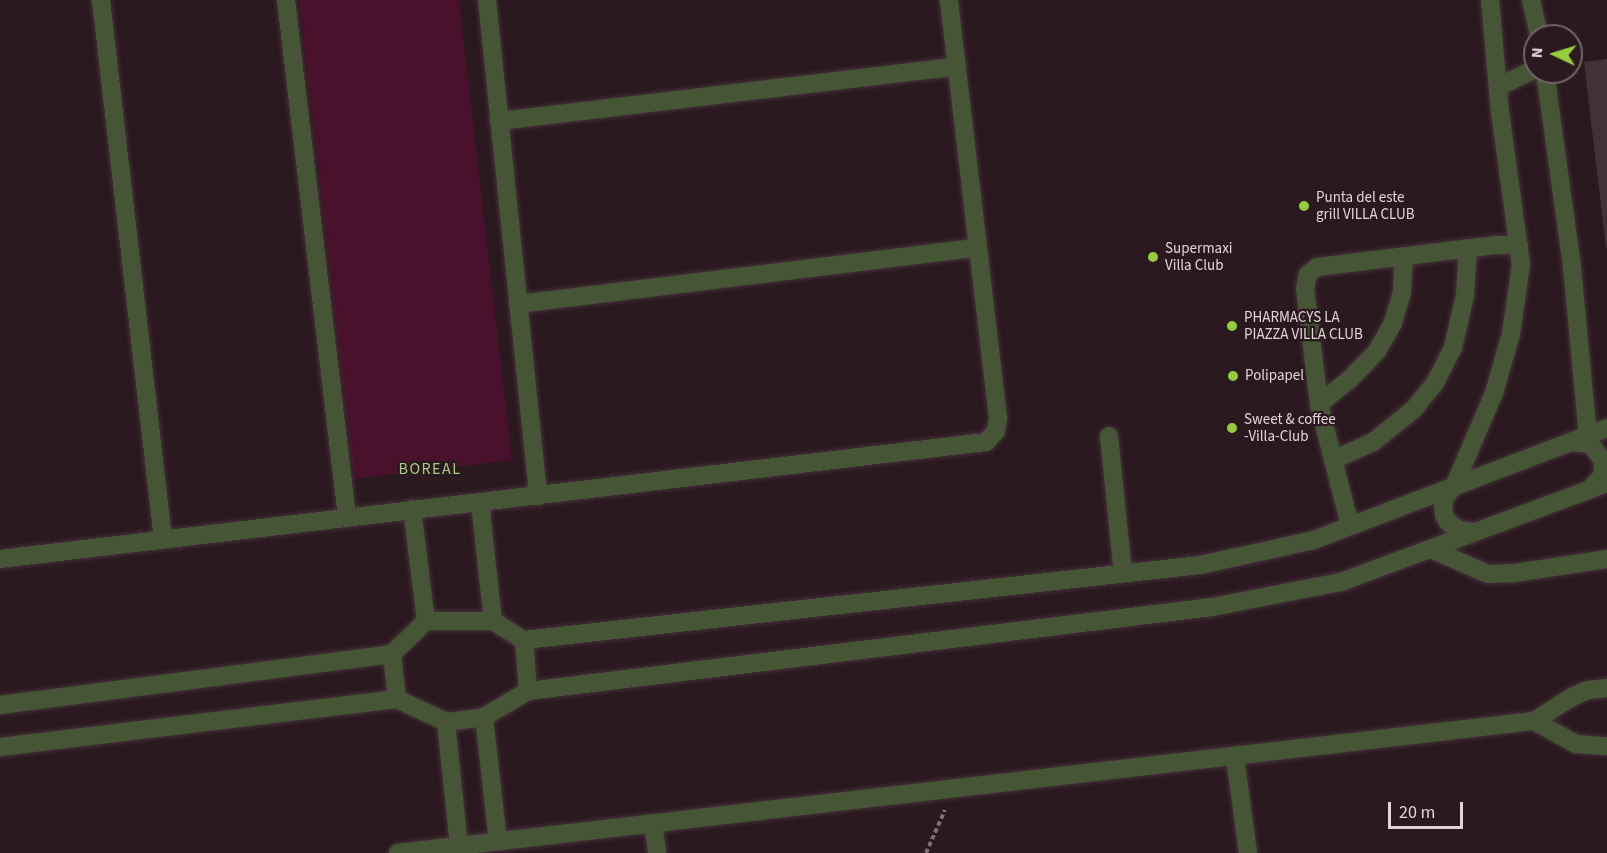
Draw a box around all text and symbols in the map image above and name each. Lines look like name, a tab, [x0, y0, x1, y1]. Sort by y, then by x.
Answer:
north arrow	[1523, 24, 1583, 84]
text: N	[1526, 47, 1548, 59]
place label: Punta del este grill VILLA CLUB	[1316, 188, 1414, 223]
marker: Punta del este grill VILLA CLUB	[1297, 199, 1311, 213]
place label: Supermaxi Villa Club	[1165, 239, 1233, 274]
marker: Supermaxi Villa Club	[1146, 250, 1160, 264]
place label: PHARMACYS LA PIAZZA VILLA CLUB	[1244, 308, 1363, 343]
marker: PHARMACYS LA PIAZZA VILLA CLUB	[1225, 319, 1239, 333]
place label: Polipapel	[1245, 367, 1304, 385]
marker: Polipapel	[1226, 369, 1240, 383]
place label: Sweet & coffee -Villa-Club	[1244, 410, 1336, 445]
marker: Sweet & coffee -Villa-Club	[1225, 421, 1239, 435]
district label: BOREAL	[398, 459, 462, 479]
scale bar	[1391, 790, 1466, 828]
text: 20 m	[1399, 800, 1435, 825]

